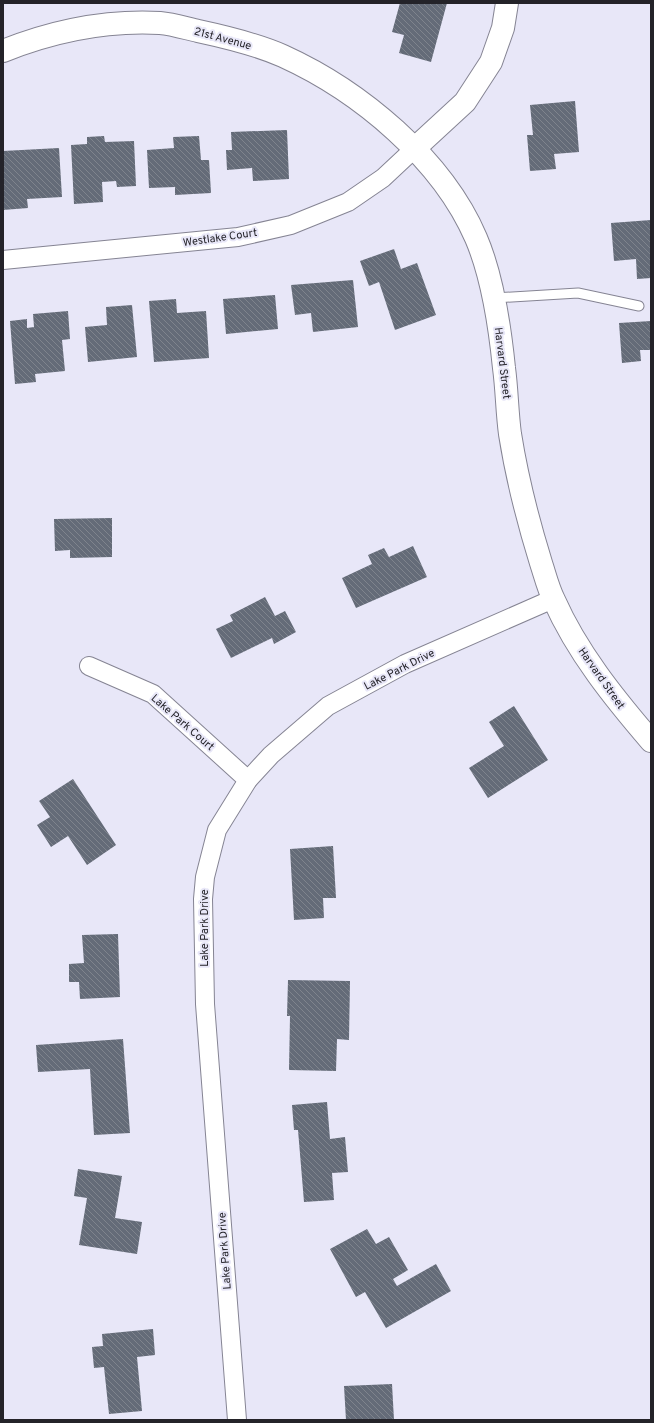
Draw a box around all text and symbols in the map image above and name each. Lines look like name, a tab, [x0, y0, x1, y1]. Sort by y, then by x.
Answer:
street label: 21st Avenue	[193, 25, 253, 53]
street label: Westlake Court	[182, 226, 258, 250]
street label: Harvard Street	[491, 326, 513, 400]
street label: Harvard Street	[575, 645, 628, 712]
street label: Lake Park Drive	[362, 646, 437, 694]
street label: Lake Park Court	[148, 691, 217, 754]
street label: Lake Park Drive	[198, 889, 212, 967]
street label: Lake Park Drive	[215, 1212, 235, 1290]

